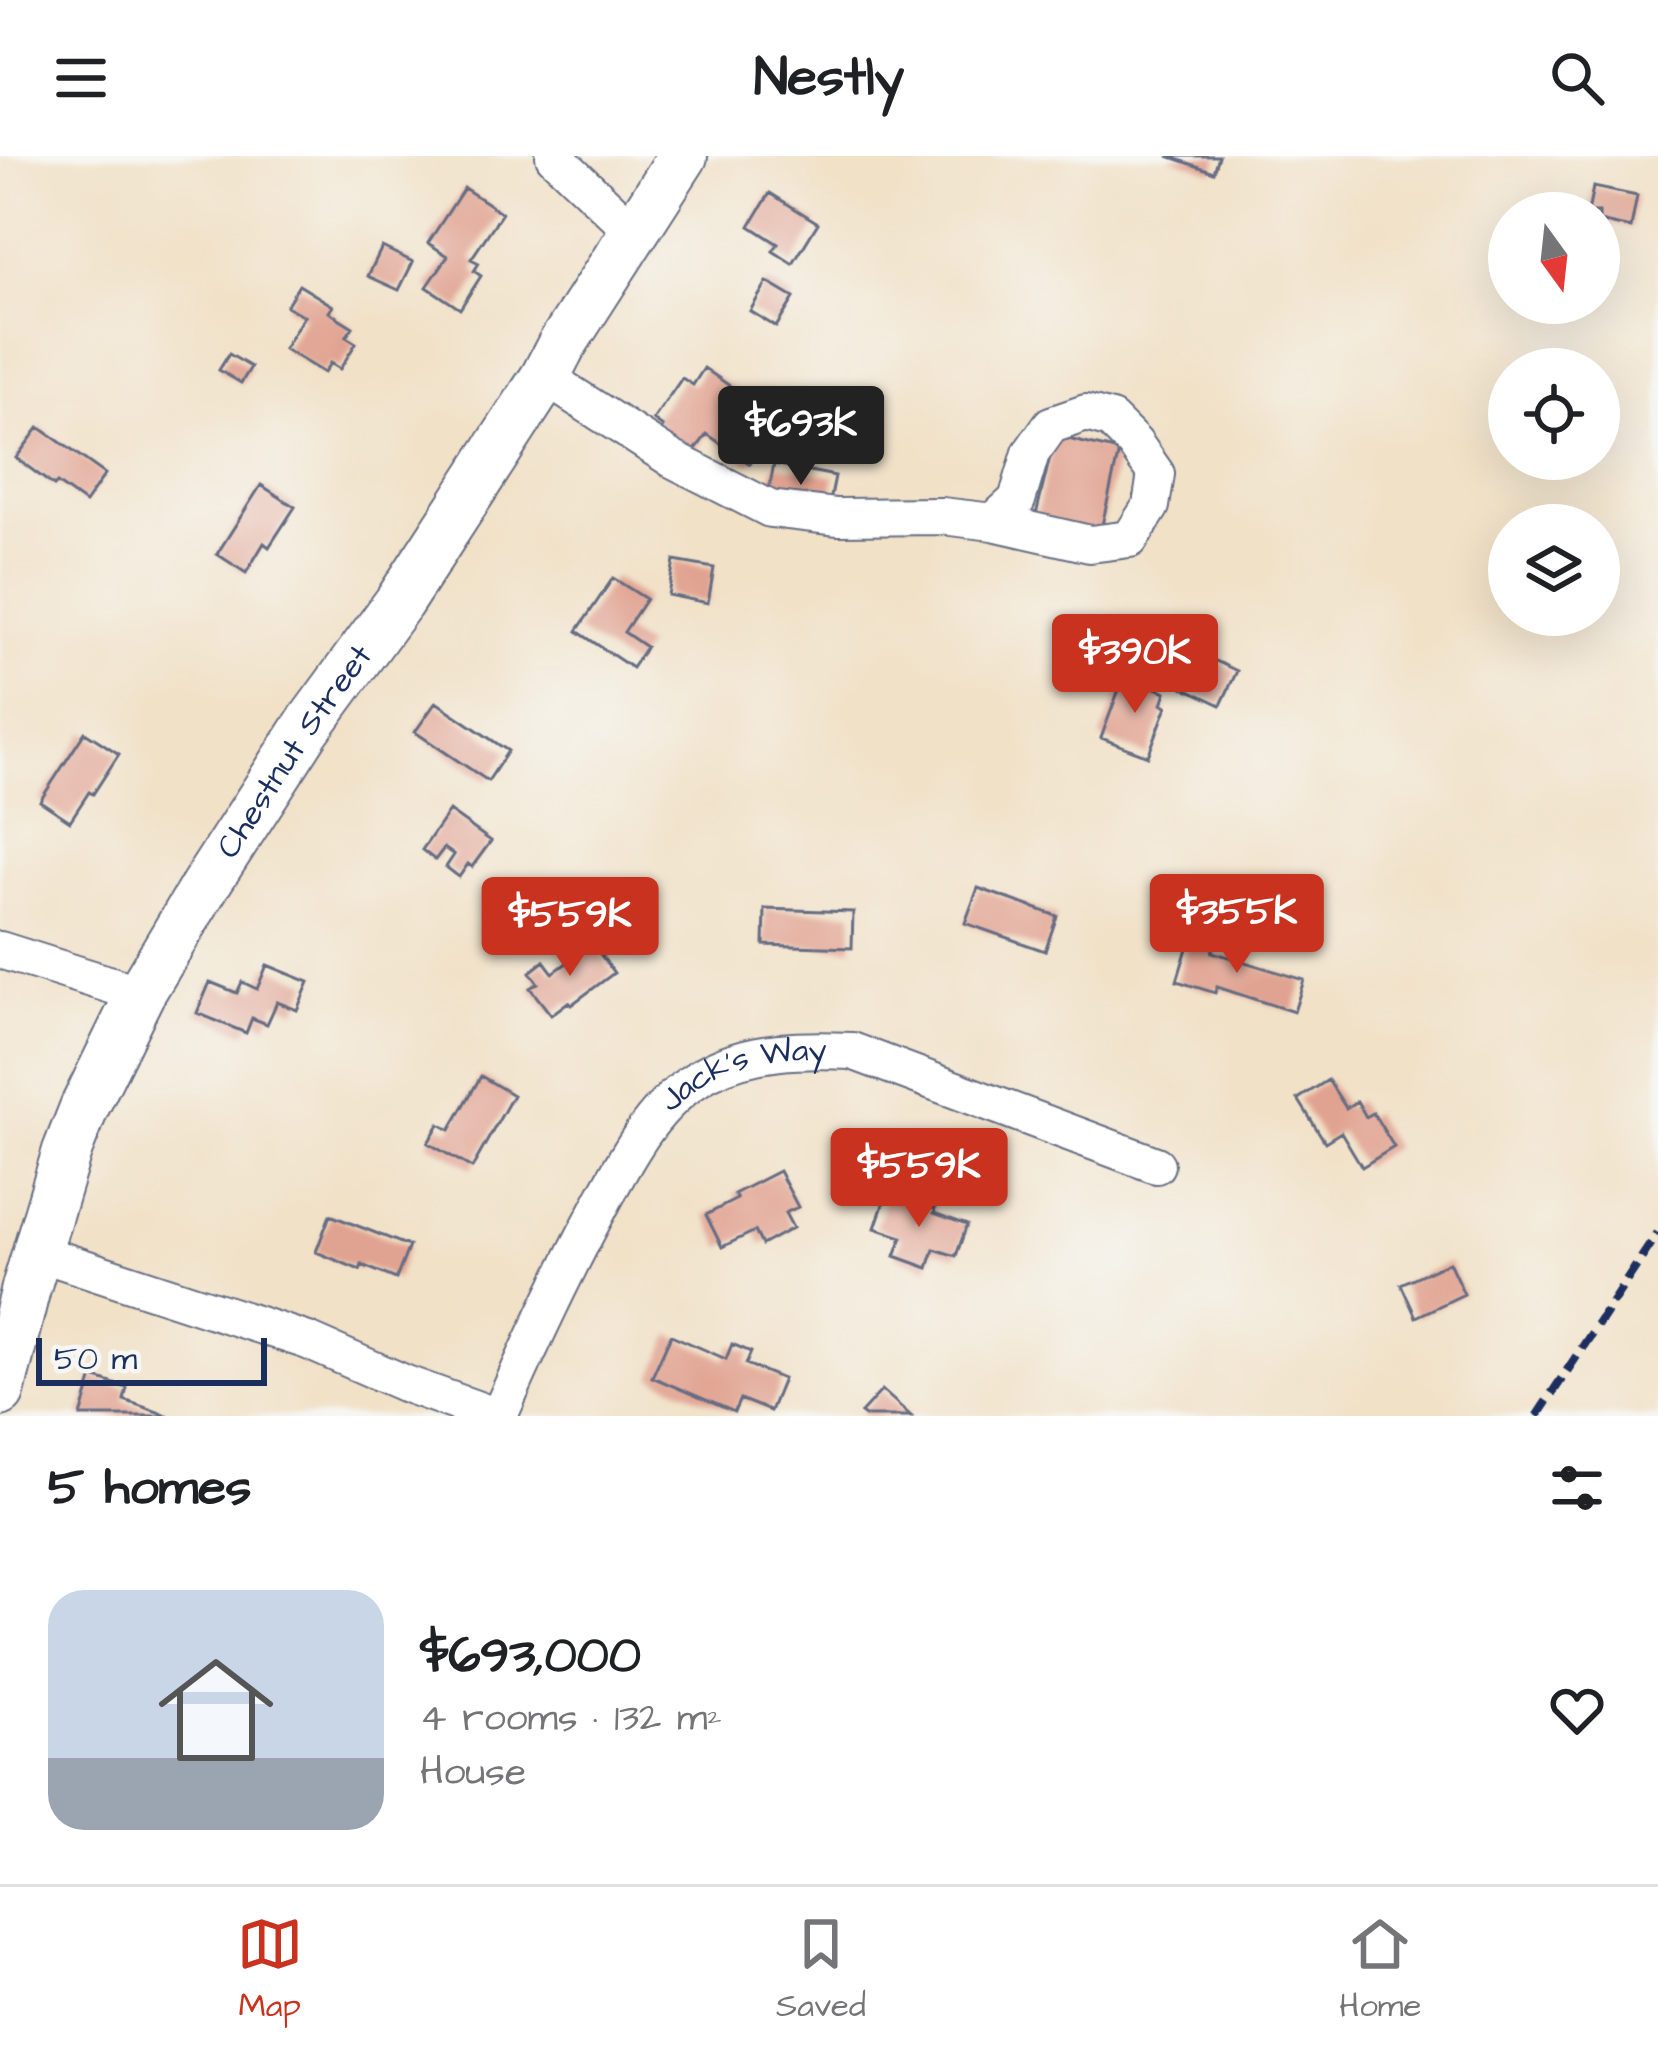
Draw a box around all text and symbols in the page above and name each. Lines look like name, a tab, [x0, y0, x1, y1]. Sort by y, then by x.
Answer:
text: Nestly	[754, 41, 904, 116]
icon: menu	[48, 45, 114, 111]
icon: search	[1544, 45, 1610, 111]
north arrow	[1488, 192, 1620, 324]
map controls	[1488, 192, 1620, 636]
button: locate	[1488, 348, 1620, 480]
pin: $693K	[717, 386, 885, 488]
text: $693K	[745, 398, 857, 452]
button: layers	[1488, 504, 1620, 636]
pin: $390K	[1051, 614, 1219, 716]
text: $390K	[1079, 626, 1191, 680]
street label: Chestnut Street	[205, 635, 383, 867]
pin: $355K	[1153, 874, 1321, 976]
pin: $559K	[486, 877, 654, 979]
text: $355K	[1177, 886, 1297, 940]
text: $559K	[509, 889, 631, 943]
street label: Jack's Way	[649, 1027, 827, 1122]
pin: $559K	[835, 1128, 1003, 1230]
text: $559K	[858, 1140, 980, 1194]
scale bar	[36, 1332, 267, 1385]
text: 50 m	[54, 1336, 137, 1382]
text: 5 homes	[48, 1453, 251, 1524]
icon: filters	[1544, 1455, 1610, 1521]
text: $693,000	[420, 1621, 641, 1692]
icon: home	[144, 1638, 288, 1782]
icon: heart	[1544, 1677, 1610, 1743]
text: 4 rooms · 132 m²	[420, 1692, 722, 1746]
text: House	[420, 1746, 526, 1800]
tab: Map	[237, 1911, 303, 2029]
tab: Saved	[776, 1911, 866, 2029]
tab: Home	[1339, 1911, 1421, 2029]

